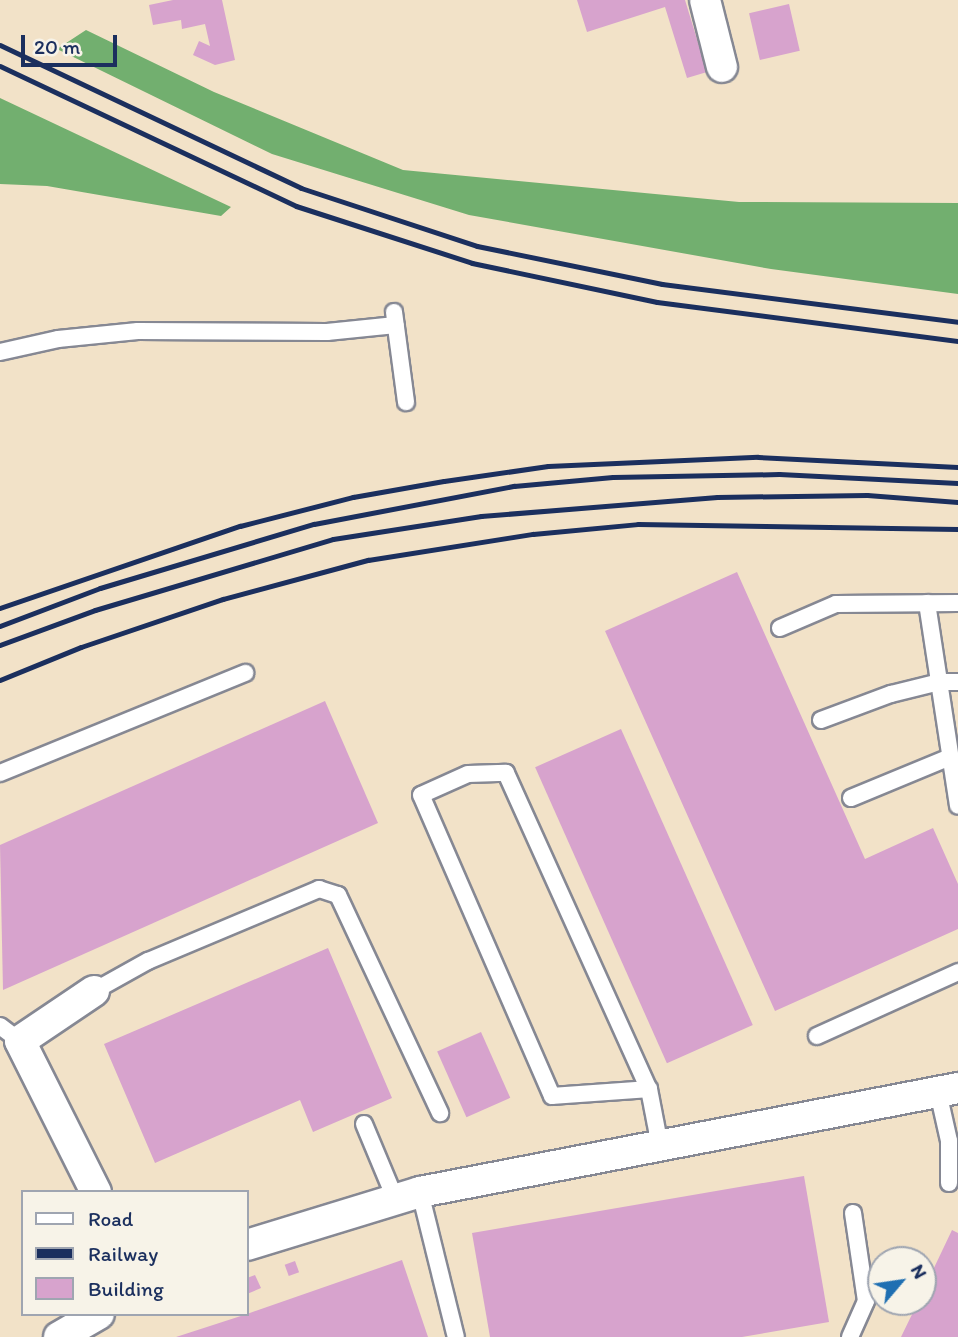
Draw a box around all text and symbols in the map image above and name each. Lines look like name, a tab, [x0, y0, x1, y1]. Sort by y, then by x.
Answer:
scale bar	[24, 21, 121, 65]
text: 20 m	[34, 34, 80, 59]
legend	[21, 1190, 248, 1316]
text: Road	[88, 1206, 133, 1231]
text: Railway	[88, 1241, 158, 1266]
north arrow	[867, 1246, 937, 1316]
text: N	[906, 1260, 932, 1283]
text: Building	[88, 1276, 164, 1301]

